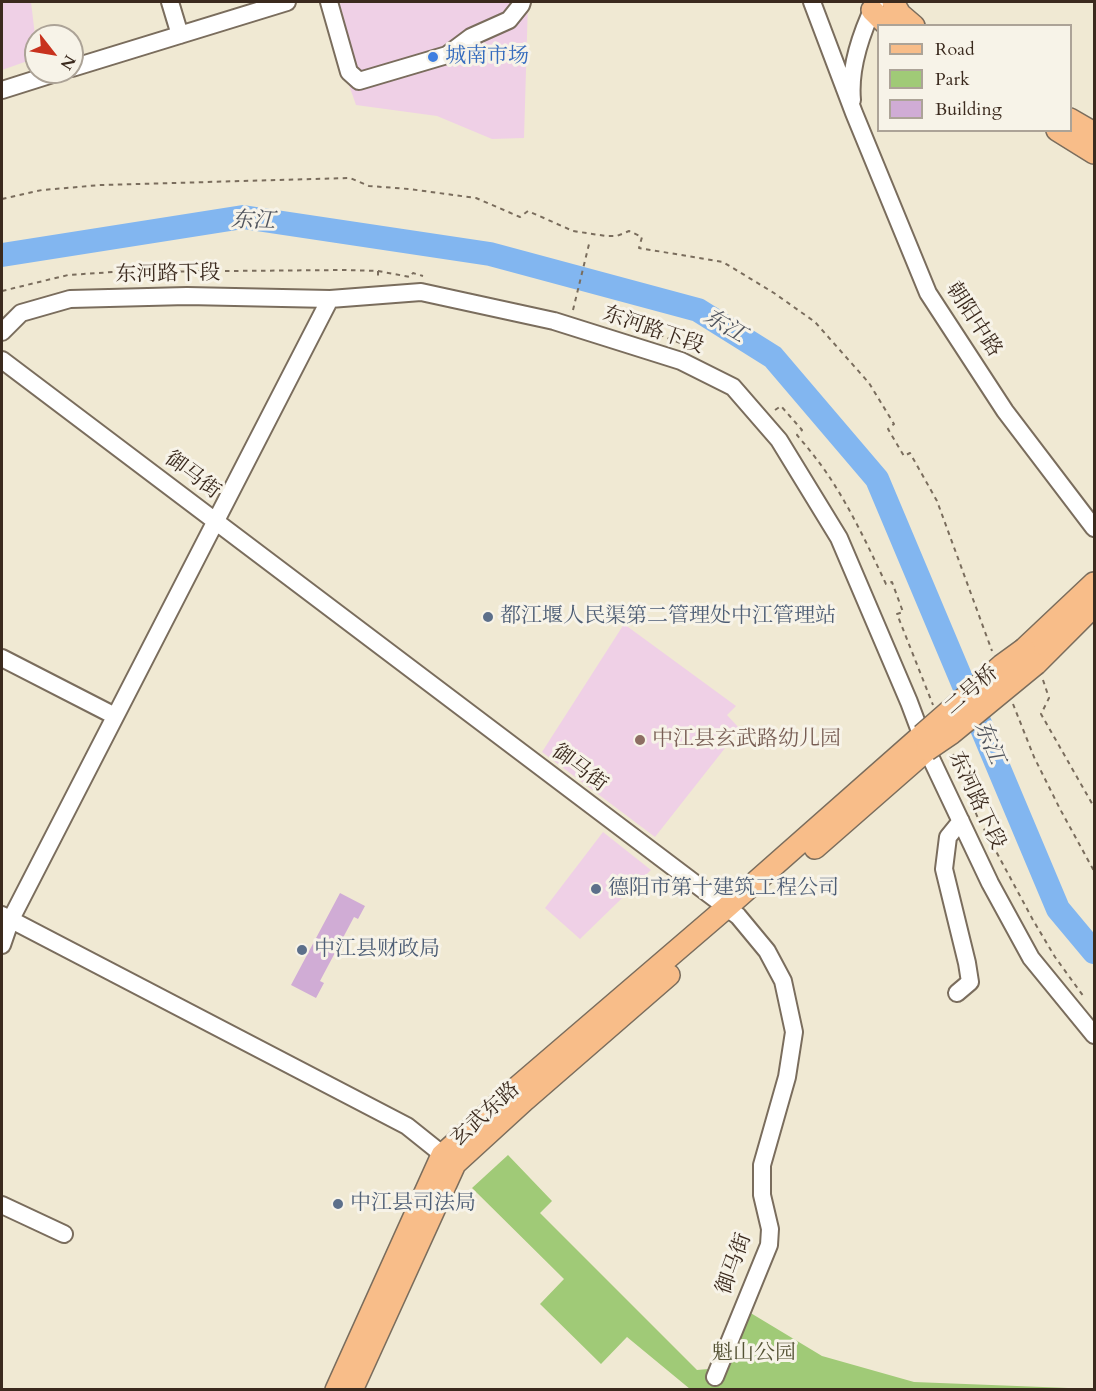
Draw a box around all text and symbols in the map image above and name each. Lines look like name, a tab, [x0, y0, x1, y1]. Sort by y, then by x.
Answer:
north arrow	[24, 24, 84, 84]
legend	[877, 24, 1072, 132]
text: Road	[935, 37, 975, 62]
place label: 城南市场	[445, 44, 529, 70]
marker: 城南市场	[426, 50, 440, 64]
text: N	[55, 51, 81, 74]
text: Park	[935, 67, 970, 92]
text: Building	[935, 97, 1002, 122]
water label: 东江	[231, 208, 275, 236]
street label: 东河路下段	[115, 261, 221, 289]
street label: 朝阳中路	[940, 278, 1006, 362]
street label: 东河路下段	[599, 302, 707, 360]
water label: 东江	[698, 304, 750, 350]
street label: 御马街	[159, 447, 225, 505]
place label: 都江堰人民渠第二管理处中江管理站	[500, 604, 836, 630]
marker: 都江堰人民渠第二管理处中江管理站	[481, 610, 495, 624]
street label: 二号桥	[940, 661, 1004, 721]
water label: 东江	[967, 718, 1009, 768]
place label: 中江县玄武路幼儿园	[652, 727, 841, 753]
marker: 中江县玄武路幼儿园	[633, 733, 647, 747]
street label: 御马街	[546, 740, 612, 798]
street label: 东河路下段	[942, 748, 1010, 854]
place label: 德阳市第十建筑工程公司	[608, 876, 839, 902]
marker: 德阳市第十建筑工程公司	[589, 882, 603, 896]
place label: 中江县财政局	[314, 937, 440, 963]
marker: 中江县财政局	[295, 943, 309, 957]
street label: 玄武东路	[446, 1078, 526, 1152]
place label: 中江县司法局	[350, 1191, 476, 1217]
marker: 中江县司法局	[331, 1197, 345, 1211]
street label: 御马街	[712, 1230, 758, 1298]
park label: 魁山公园	[712, 1341, 796, 1367]

